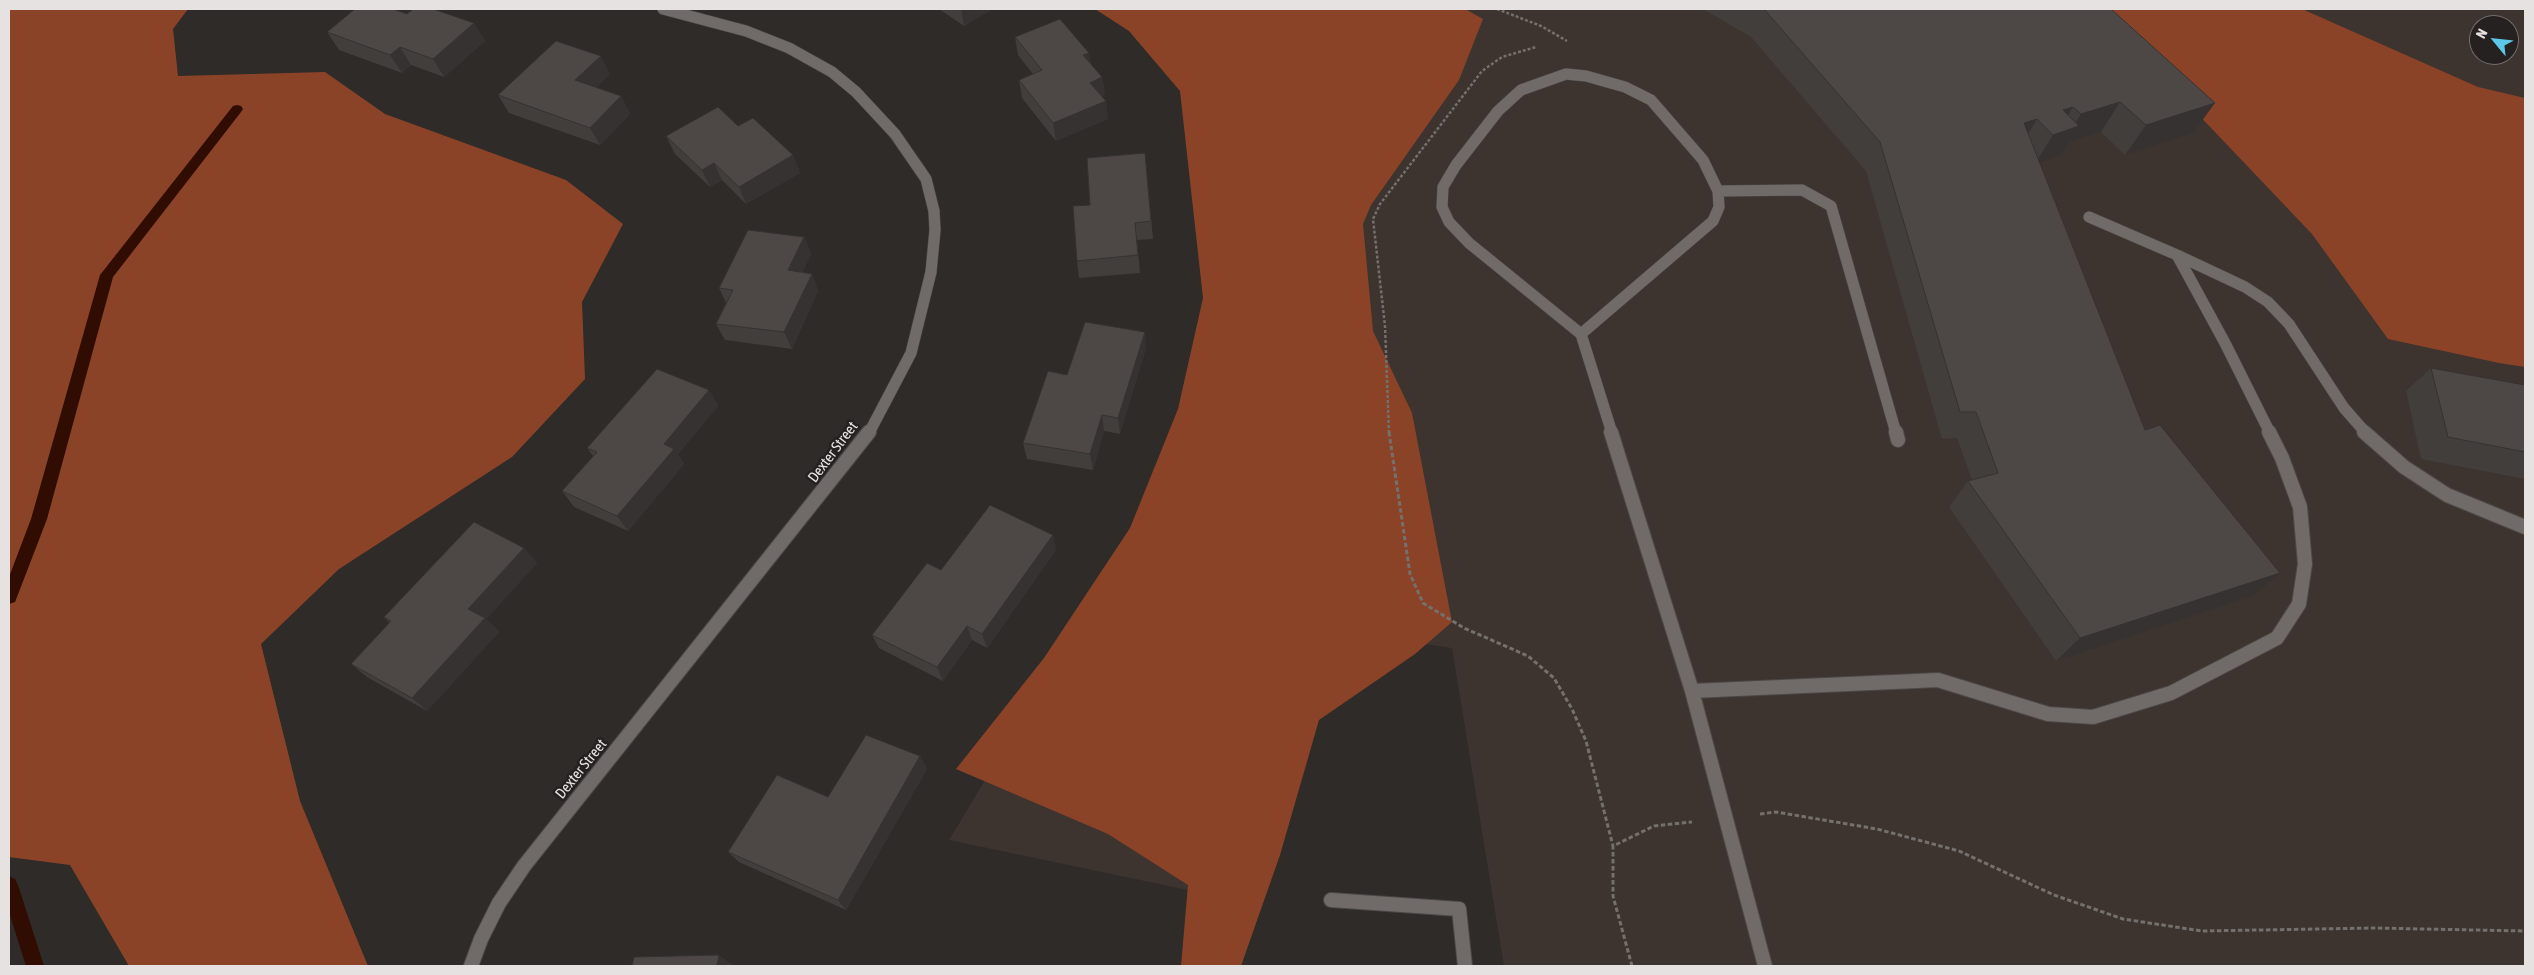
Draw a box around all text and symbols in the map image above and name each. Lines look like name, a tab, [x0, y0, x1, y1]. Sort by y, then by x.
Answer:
north arrow	[2469, 15, 2519, 65]
text: N	[2473, 26, 2491, 41]
street label: Dexter Street	[804, 418, 862, 486]
street label: Dexter Street	[552, 736, 610, 802]

